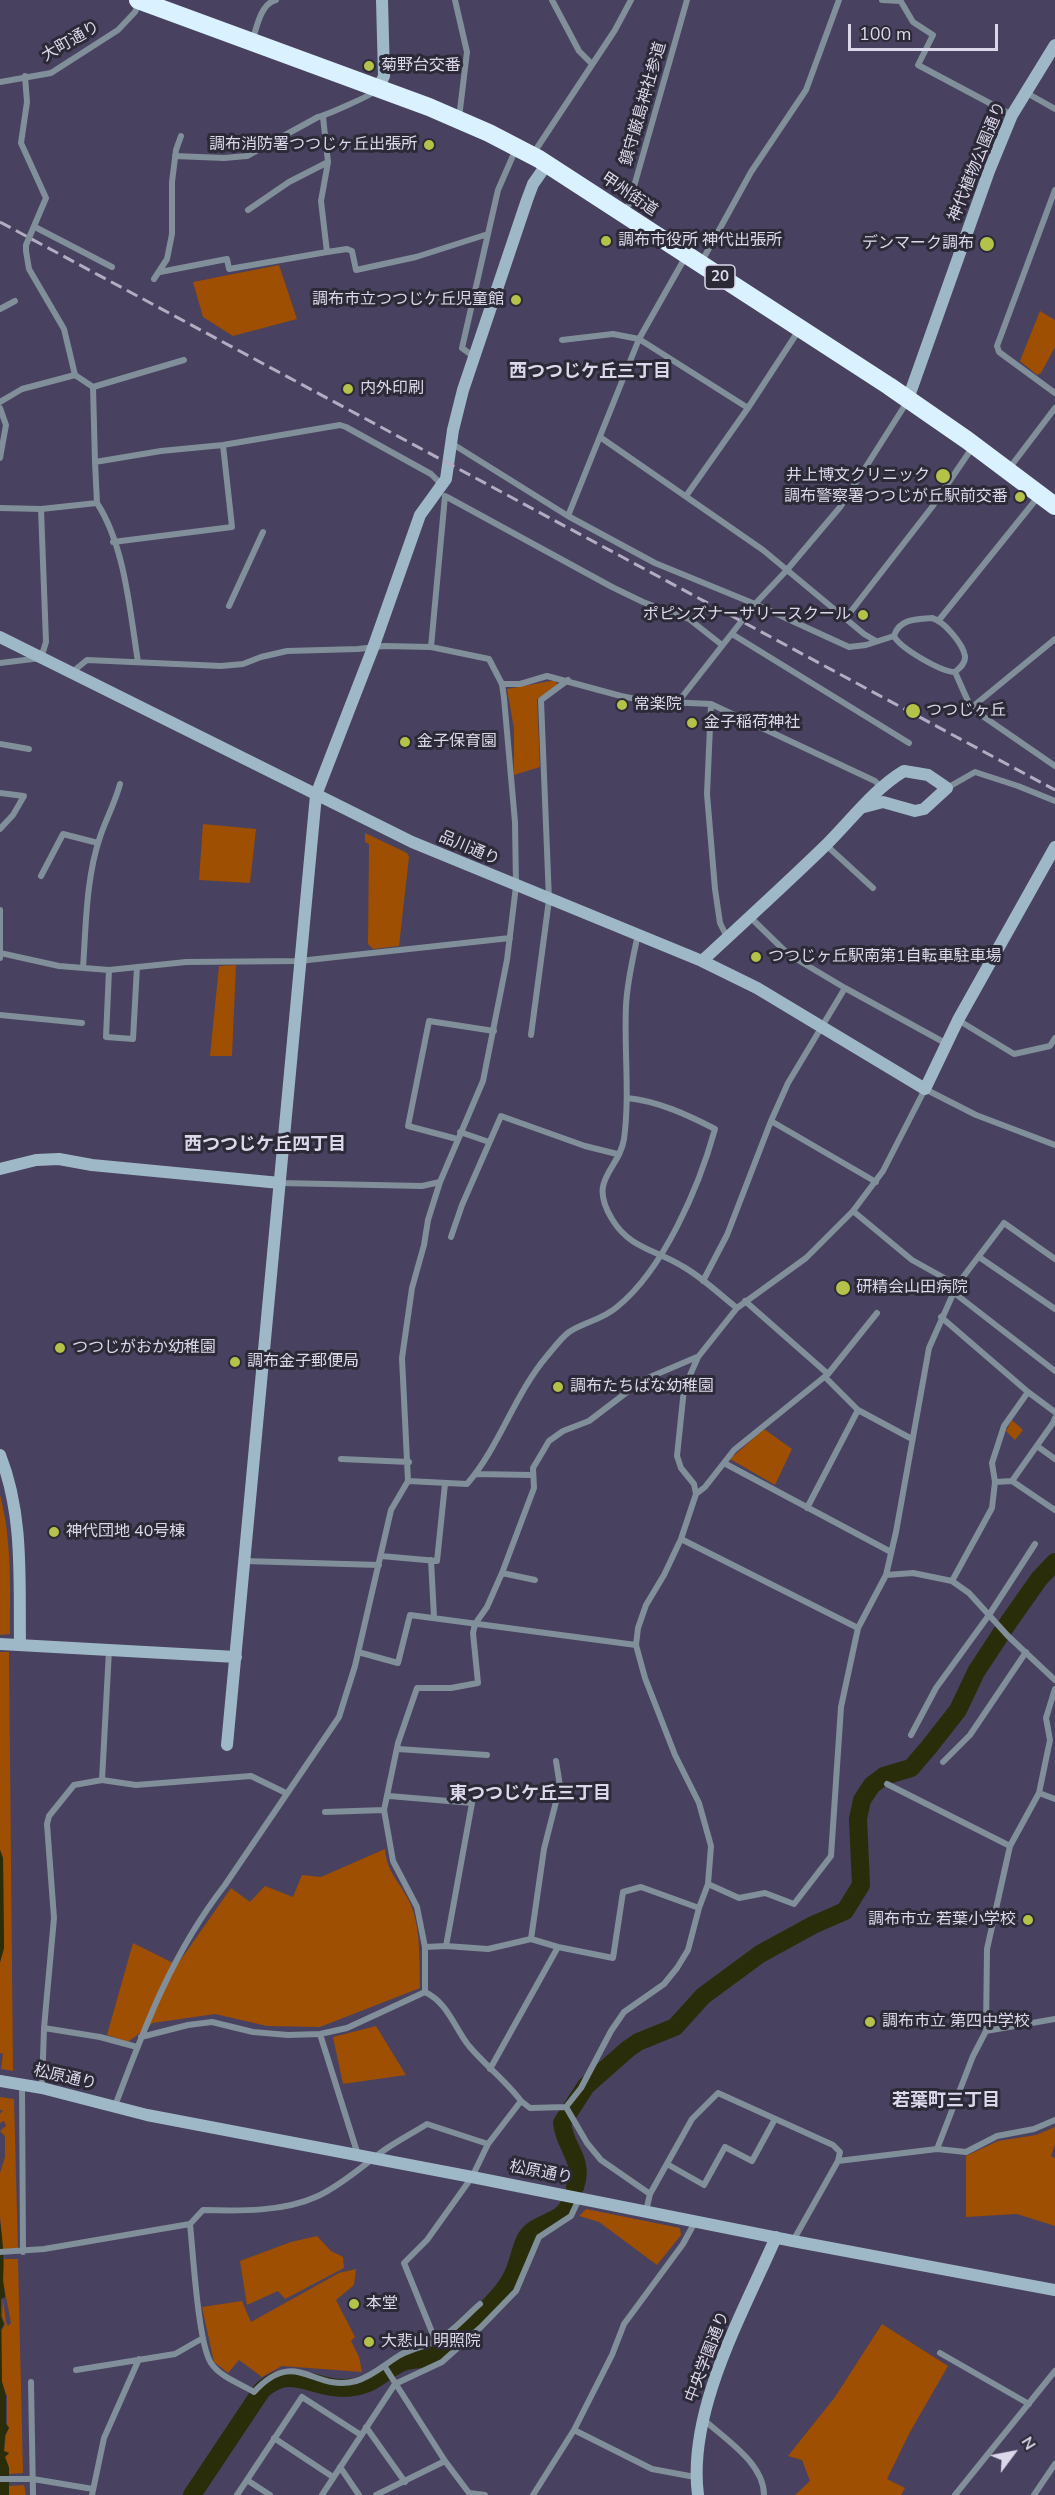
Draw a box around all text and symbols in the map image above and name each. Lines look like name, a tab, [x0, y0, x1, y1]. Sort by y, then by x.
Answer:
scale bar	[851, 12, 1001, 50]
street label: 大町通り	[38, 18, 104, 66]
text: 100 m	[859, 22, 911, 46]
street label: 鎮守厳島神社参道	[617, 40, 671, 168]
place label: 菊野台交番	[381, 56, 461, 76]
marker: 菊野台交番	[362, 59, 376, 73]
street label: 神代植物公園通り	[945, 99, 1011, 225]
place label: 調布消防署つつじヶ丘出張所	[209, 135, 417, 155]
marker: 調布消防署つつじヶ丘出張所	[422, 138, 436, 152]
street label: 甲州街道	[597, 169, 661, 221]
place label: 調布市役所 神代出張所	[618, 231, 782, 251]
marker: 調布市役所 神代出張所	[599, 234, 613, 248]
place label: デンマーク調布	[862, 234, 974, 254]
marker: デンマーク調布	[978, 235, 996, 253]
road number: 20	[705, 265, 735, 289]
place label: 調布市立つつじケ丘児童館	[312, 290, 504, 310]
marker: 調布市立つつじケ丘児童館	[509, 293, 523, 307]
district label: 西つつじケ丘三丁目	[509, 362, 671, 384]
place label: 内外印刷	[360, 379, 424, 399]
marker: 内外印刷	[341, 382, 355, 396]
place label: 井上博文クリニック	[786, 466, 930, 486]
marker: 井上博文クリニック	[934, 467, 952, 485]
place label: 調布警察署つつじが丘駅前交番	[784, 487, 1008, 507]
marker: 調布警察署つつじが丘駅前交番	[1013, 490, 1027, 504]
place label: ポピンズナーサリースクール	[643, 605, 851, 625]
marker: ポピンズナーサリースクール	[856, 608, 870, 622]
place label: 常楽院	[634, 695, 682, 715]
marker: 常楽院	[615, 698, 629, 712]
place label: つつじヶ丘	[926, 701, 1006, 721]
marker: つつじヶ丘	[904, 702, 922, 720]
place label: 金子稲荷神社	[704, 713, 800, 733]
marker: 金子稲荷神社	[685, 716, 699, 730]
place label: 金子保育園	[417, 732, 497, 752]
marker: 金子保育園	[398, 735, 412, 749]
street label: 品川通り	[436, 828, 502, 870]
place label: つつじヶ丘駅南第1自転車駐車場	[768, 947, 1002, 967]
marker: つつじヶ丘駅南第1自転車駐車場	[749, 950, 763, 964]
district label: 西つつじケ丘四丁目	[184, 1135, 346, 1157]
place label: 研精会山田病院	[856, 1278, 968, 1298]
marker: 研精会山田病院	[834, 1279, 852, 1297]
place label: つつじがおか幼稚園	[72, 1338, 216, 1358]
marker: つつじがおか幼稚園	[53, 1341, 67, 1355]
place label: 調布金子郵便局	[247, 1352, 359, 1372]
marker: 調布金子郵便局	[228, 1355, 242, 1369]
place label: 調布たちばな幼稚園	[570, 1377, 714, 1397]
marker: 調布たちばな幼稚園	[551, 1380, 565, 1394]
place label: 神代団地 40号棟	[66, 1522, 185, 1542]
marker: 神代団地 40号棟	[47, 1525, 61, 1539]
district label: 東つつじケ丘三丁目	[449, 1784, 611, 1806]
place label: 調布市立 若葉小学校	[868, 1910, 1016, 1930]
marker: 調布市立 若葉小学校	[1021, 1913, 1035, 1927]
place label: 調布市立 第四中学校	[882, 2012, 1030, 2032]
marker: 調布市立 第四中学校	[863, 2015, 877, 2029]
street label: 松原通り	[32, 2061, 98, 2095]
district label: 若葉町三丁目	[892, 2091, 1000, 2113]
street label: 松原通り	[508, 2157, 574, 2189]
place label: 本堂	[366, 2294, 398, 2314]
marker: 本堂	[347, 2297, 361, 2311]
street label: 中央学園通り	[682, 2309, 734, 2405]
place label: 大悲山 明照院	[381, 2332, 481, 2352]
marker: 大悲山 明照院	[362, 2335, 376, 2349]
north arrow	[983, 2423, 1043, 2483]
text: N	[1016, 2433, 1041, 2454]

